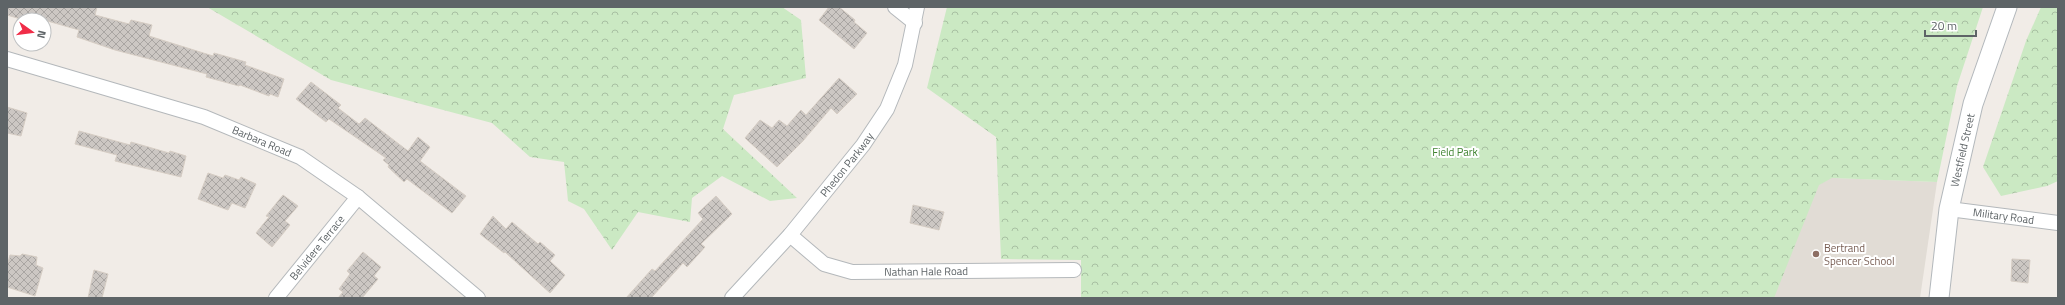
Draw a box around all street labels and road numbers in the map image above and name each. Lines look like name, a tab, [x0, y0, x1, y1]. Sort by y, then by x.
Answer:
street label: Westfield Street	[1946, 112, 1979, 188]
street label: Barbara Road	[230, 122, 294, 161]
street label: Phedon Parkway	[816, 129, 878, 200]
street label: Military Road	[1972, 204, 2035, 228]
street label: Belvidere Terrace	[286, 211, 349, 283]
street label: Nathan Hale Road	[884, 263, 968, 280]

